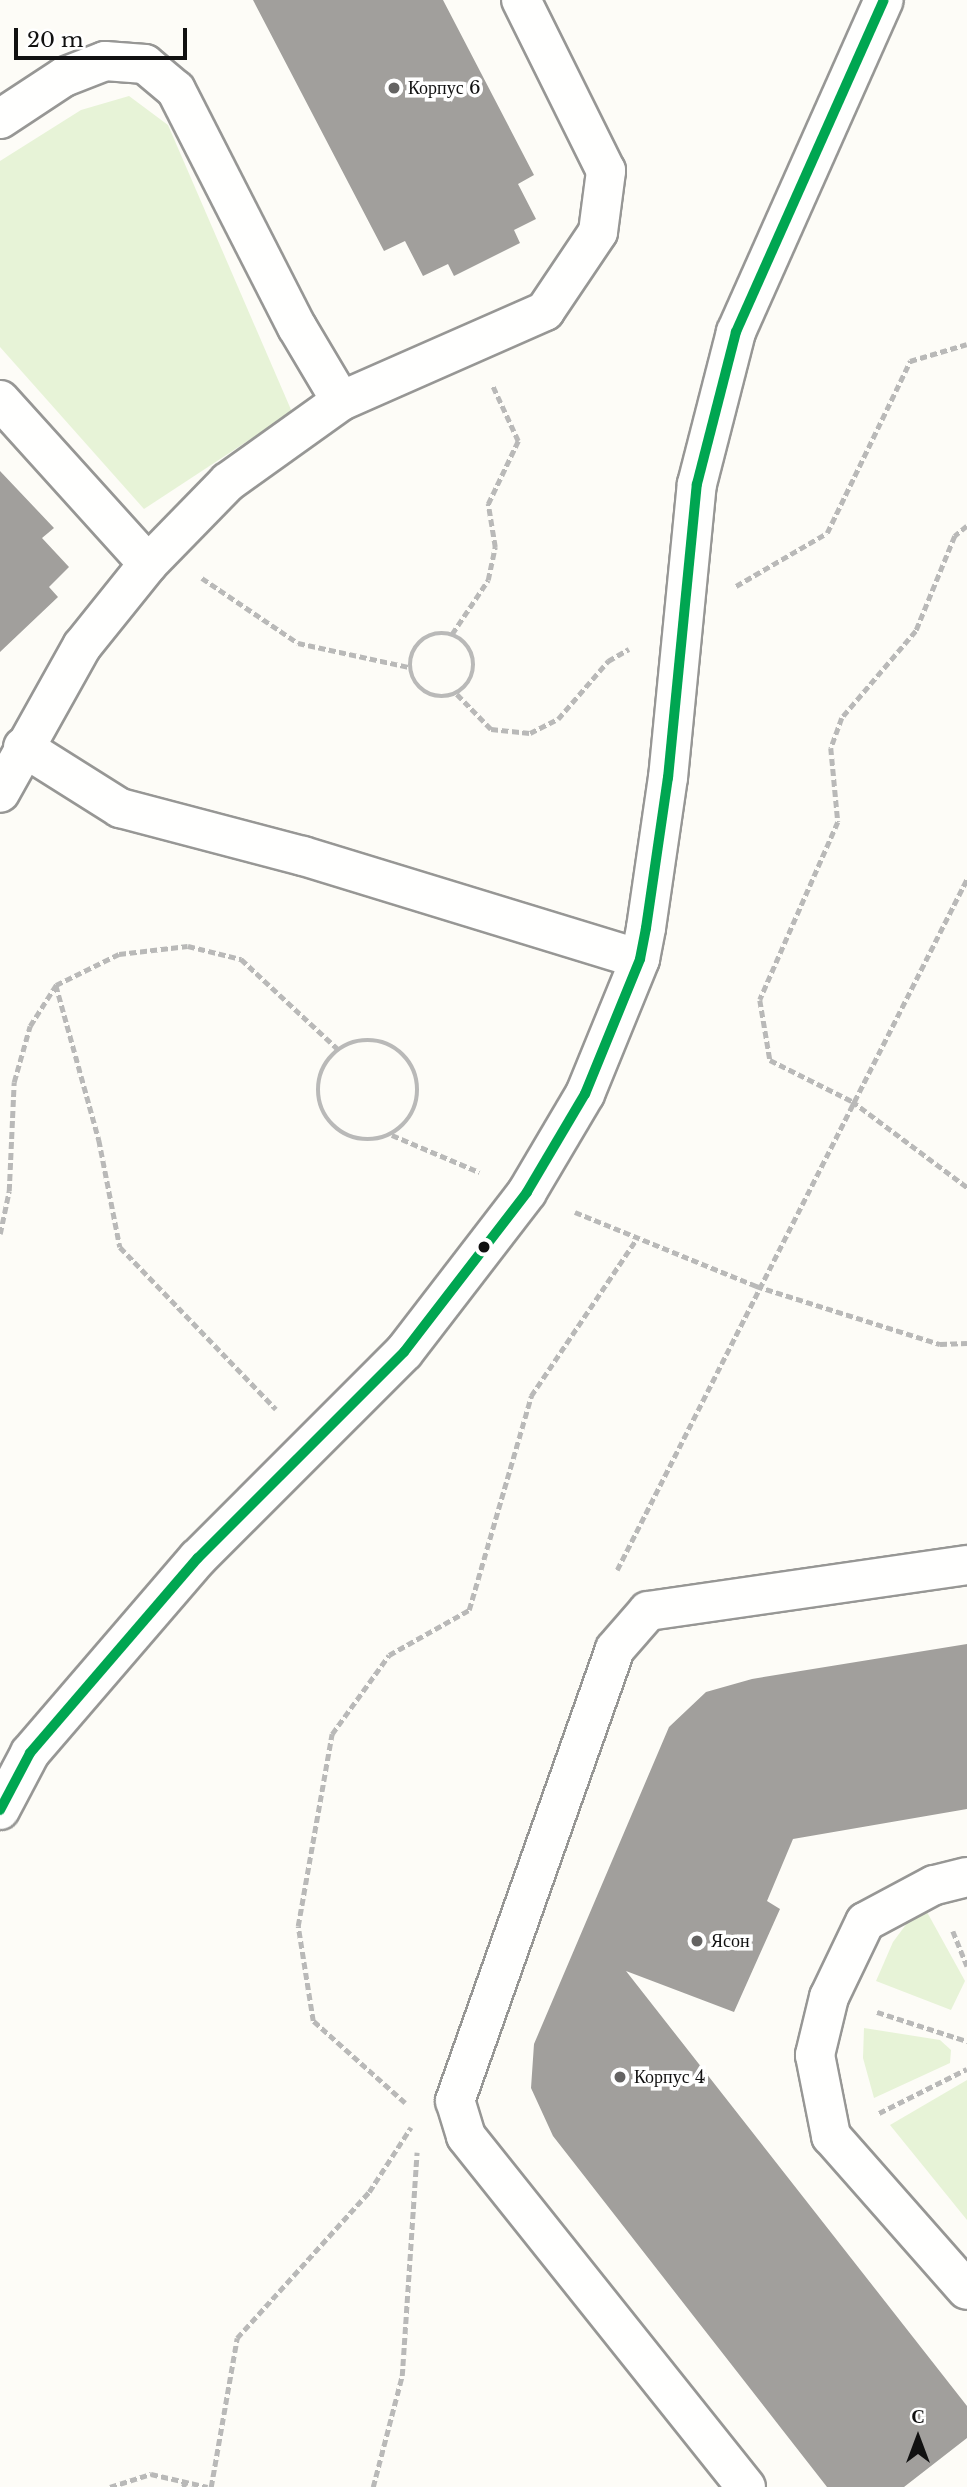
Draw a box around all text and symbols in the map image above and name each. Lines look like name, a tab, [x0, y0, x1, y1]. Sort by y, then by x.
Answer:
scale bar	[18, 14, 191, 58]
text: 20 m	[27, 27, 84, 53]
place label: Корпус 6	[408, 77, 480, 99]
marker: Корпус 6	[386, 80, 402, 96]
unlabelled marker	[477, 1240, 491, 1254]
place label: Ясон	[711, 1930, 750, 1952]
marker: Ясон	[689, 1933, 705, 1949]
place label: Корпус 4	[634, 2066, 705, 2088]
marker: Корпус 4	[612, 2069, 628, 2085]
north arrow	[883, 2403, 953, 2473]
text: С	[911, 2405, 925, 2428]

